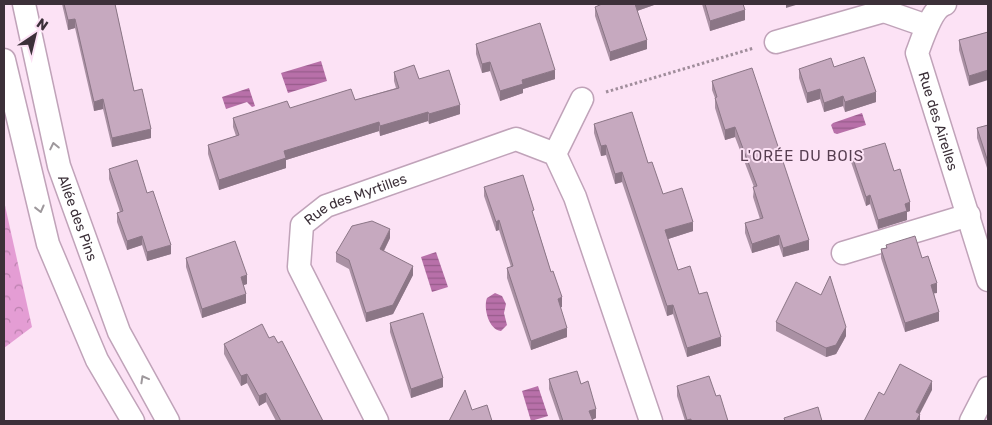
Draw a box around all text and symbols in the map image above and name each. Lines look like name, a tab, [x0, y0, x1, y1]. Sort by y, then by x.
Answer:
north arrow	[10, 10, 60, 60]
text: N	[33, 15, 51, 35]
street label: Rue des Airelles	[914, 70, 961, 173]
one-way arrow	[49, 142, 60, 151]
district label: L'ORÉE DU BOIS	[740, 147, 864, 165]
street label: Rue des Myrtilles	[301, 170, 409, 229]
street label: Allée des Pins	[54, 173, 101, 263]
one-way arrow	[34, 205, 45, 214]
one-way arrow	[140, 375, 150, 384]

